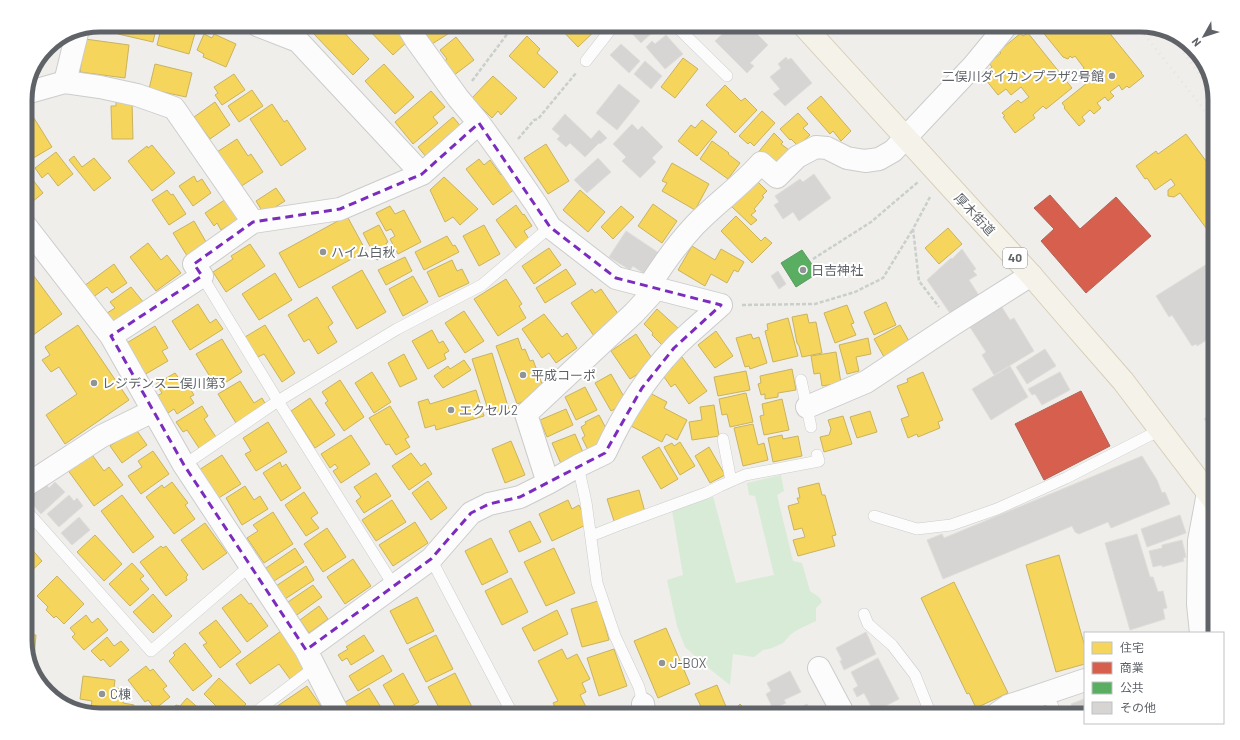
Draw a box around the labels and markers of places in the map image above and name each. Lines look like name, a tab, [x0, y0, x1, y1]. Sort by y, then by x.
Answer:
place label: 二俣川ダイカンプラザ2号館	[941, 68, 1104, 84]
marker: 二俣川ダイカンプラザ2号館	[1107, 71, 1117, 81]
place label: ハイム白秋	[331, 244, 395, 260]
marker: ハイム白秋	[318, 247, 328, 257]
place label: 日吉神社	[811, 262, 863, 278]
marker: 日吉神社	[798, 265, 808, 275]
place label: 平成コーポ	[531, 367, 596, 383]
marker: 平成コーポ	[518, 370, 528, 380]
place label: レジデンス二俣川第3	[102, 375, 225, 391]
marker: レジデンス二俣川第3	[89, 378, 99, 388]
place label: エクセル2	[459, 402, 518, 418]
marker: エクセル2	[446, 405, 456, 415]
place label: J-BOX	[670, 655, 707, 671]
marker: J-BOX	[657, 658, 667, 668]
place label: C棟	[110, 686, 131, 702]
marker: C棟	[97, 689, 107, 699]

